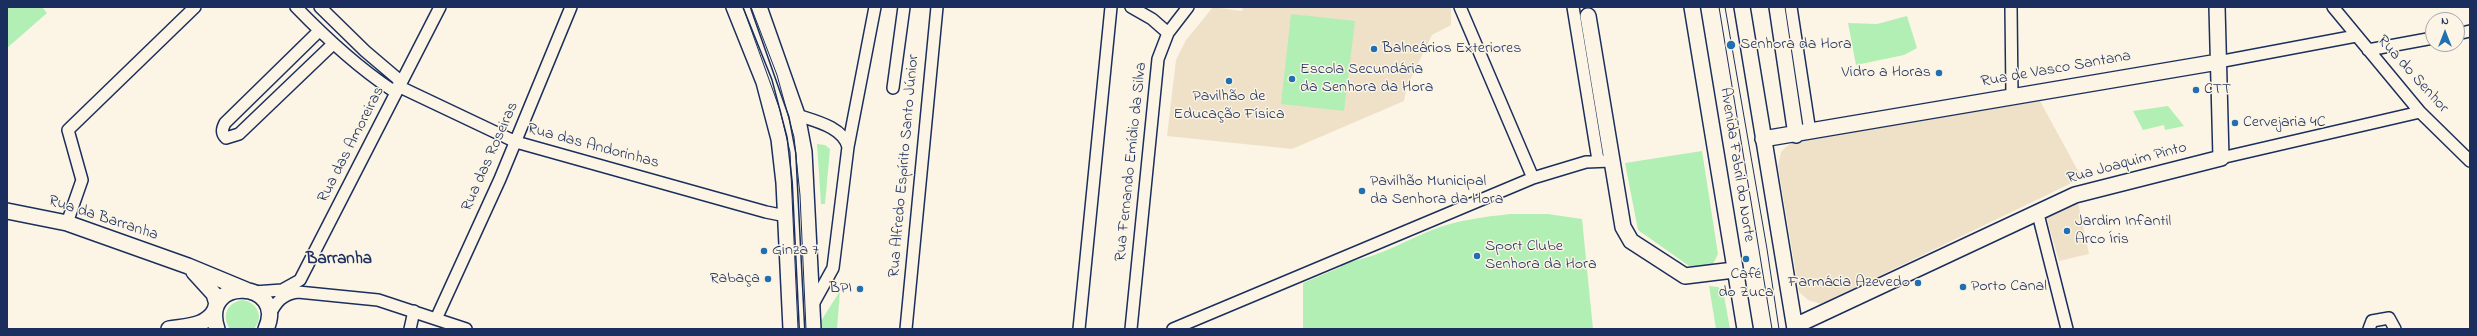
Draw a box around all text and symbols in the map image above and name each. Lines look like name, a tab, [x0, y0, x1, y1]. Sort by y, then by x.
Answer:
north arrow	[2425, 12, 2465, 52]
text: N	[2441, 13, 2449, 29]
street label: Rua do Senhor	[2372, 32, 2452, 118]
place label: Senhora da Hora	[1740, 35, 1852, 55]
place label: Balneários Exteriores	[1382, 39, 1521, 59]
marker: Senhora da Hora	[1725, 39, 1737, 51]
marker: Balneários Exteriores	[1369, 44, 1379, 54]
street label: Rua de Vasco Santana	[1980, 47, 2132, 93]
street label: Rua Alfredo Espírito Santo Júnior	[886, 54, 924, 278]
place label: Escola Secundária da Senhora da Hora	[1300, 60, 1433, 98]
street label: Rua Fernando Emídio da Silva	[1112, 61, 1152, 263]
place label: Vidro a Horas	[1842, 63, 1931, 83]
marker: Vidro a Horas	[1934, 68, 1944, 78]
marker: Escola Secundária da Senhora da Hora	[1287, 74, 1297, 84]
marker: Pavilhão de Educação Física	[1224, 76, 1234, 86]
place label: CTT	[2204, 80, 2231, 100]
street label: Rua das Amoreiras	[314, 84, 390, 206]
marker: CTT	[2191, 85, 2201, 95]
street label: Avenida Fabril do Norte	[1714, 86, 1758, 244]
place label: Pavilhão de Educação Física	[1173, 87, 1285, 125]
street label: Rua das Roseiras	[458, 99, 524, 215]
place label: Cervejaria 4C	[2243, 113, 2325, 133]
marker: Cervejaria 4C	[2230, 118, 2240, 128]
street label: Rua das Andorinhas	[525, 120, 661, 174]
street label: Rua Joaquim Pinto	[2065, 139, 2189, 189]
place label: Pavilhão Municipal da Senhora da Hora	[1370, 172, 1503, 210]
marker: Pavilhão Municipal da Senhora da Hora	[1357, 186, 1367, 196]
street label: Rua da Barranha	[46, 192, 160, 246]
place label: Jardim Infantil Arco Íris	[2075, 212, 2171, 250]
marker: Jardim Infantil Arco Íris	[2062, 226, 2072, 236]
place label: Sport Clube Senhora da Hora	[1485, 237, 1597, 275]
place label: Ginza 7	[772, 241, 819, 261]
marker: Ginza 7	[759, 246, 769, 256]
district label: Barranha	[306, 250, 372, 270]
marker: Sport Clube Senhora da Hora	[1472, 251, 1482, 261]
marker: Café do Zuca	[1741, 254, 1751, 264]
place label: Café do Zuca	[1718, 265, 1774, 303]
place label: Rabaça	[710, 269, 760, 289]
place label: Farmácia Azevedo	[1788, 273, 1910, 293]
marker: Rabaça	[763, 274, 773, 284]
place label: Porto Canal	[1971, 277, 2047, 297]
marker: Farmácia Azevedo	[1913, 278, 1923, 288]
place label: BPI	[829, 279, 852, 299]
marker: Porto Canal	[1958, 282, 1968, 292]
marker: BPI	[855, 284, 865, 294]

